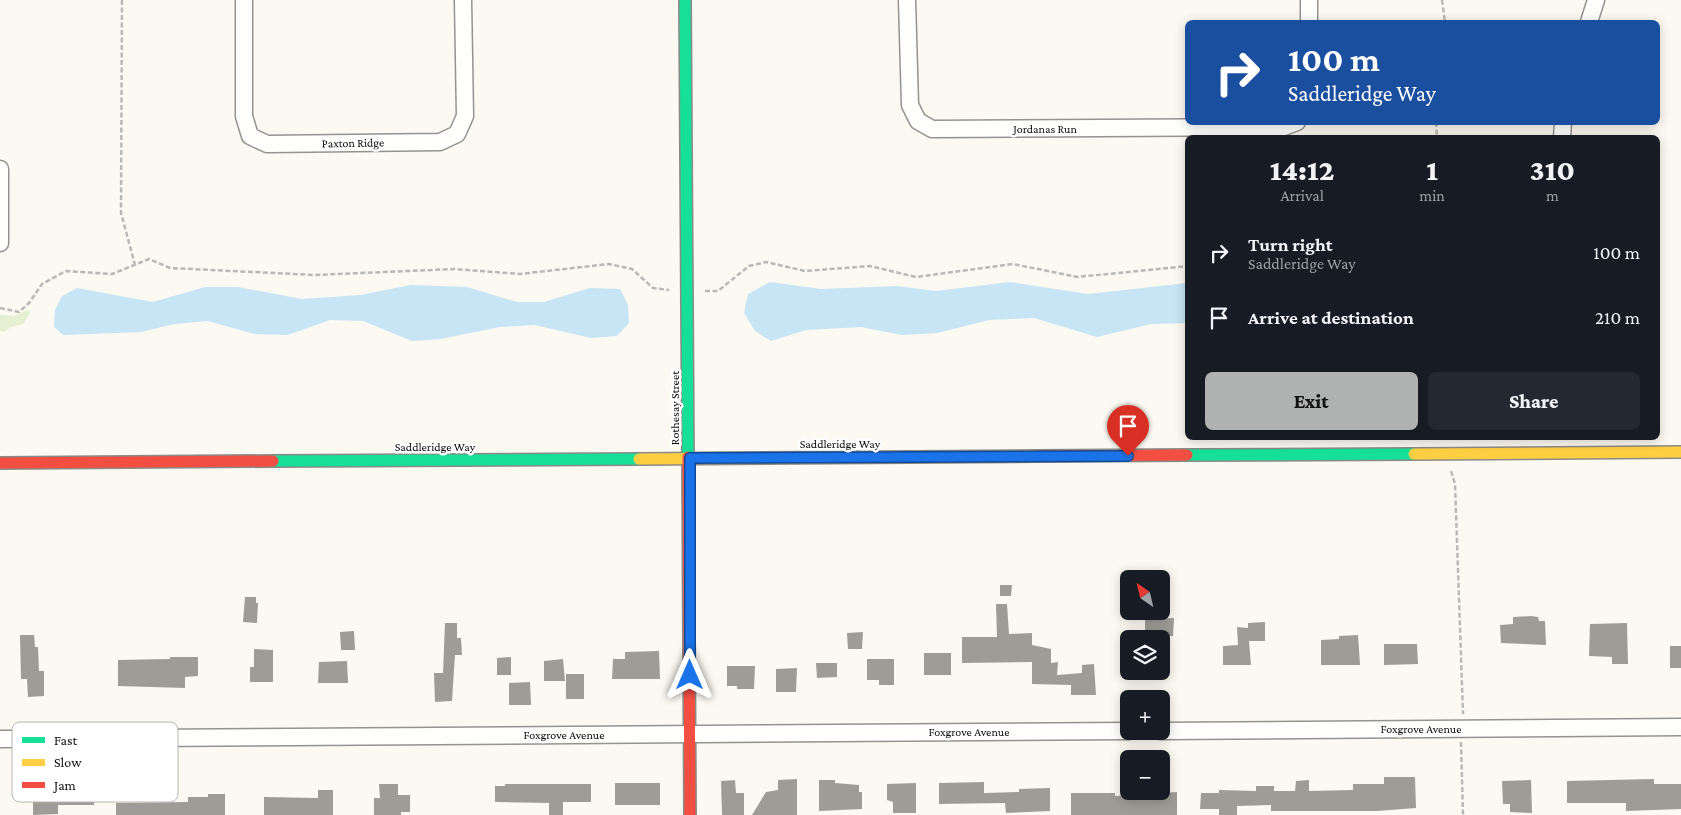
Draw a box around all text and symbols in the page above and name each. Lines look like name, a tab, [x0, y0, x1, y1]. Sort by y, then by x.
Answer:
icon: right	[1205, 40, 1270, 105]
text: 100 m	[1288, 40, 1380, 79]
text: Saddleridge Way	[1288, 81, 1436, 106]
street label: Jordanas Run	[1012, 122, 1077, 136]
street label: Paxton Ridge	[322, 135, 384, 151]
text: 14:12	[1270, 153, 1334, 186]
text: 1	[1426, 153, 1438, 186]
text: 310	[1530, 153, 1575, 186]
text: Arrival	[1280, 187, 1324, 204]
text: min	[1419, 187, 1445, 204]
text: m	[1546, 187, 1559, 204]
text: Turn right	[1248, 234, 1333, 255]
icon: right	[1205, 239, 1233, 267]
text: 100 m	[1593, 242, 1640, 263]
text: Saddleridge Way	[1248, 255, 1356, 272]
icon: arrive	[1205, 304, 1233, 332]
text: Arrive at destination	[1248, 307, 1414, 328]
text: 210 m	[1595, 307, 1640, 328]
street label: Rothesay Street	[668, 370, 682, 445]
button: Exit	[1205, 372, 1418, 430]
button: Share	[1428, 372, 1640, 430]
pin	[1107, 405, 1149, 456]
icon: arrive	[1114, 412, 1142, 440]
street label: Saddleridge Way	[800, 437, 881, 451]
street label: Saddleridge Way	[395, 440, 476, 454]
north arrow	[1120, 570, 1170, 620]
map controls	[1120, 570, 1170, 800]
button: layers	[1120, 630, 1170, 680]
position arrow	[663, 648, 715, 700]
button: +	[1120, 690, 1170, 740]
legend	[12, 722, 178, 802]
street label: Foxgrove Avenue	[1381, 722, 1461, 736]
street label: Foxgrove Avenue	[929, 725, 1009, 739]
street label: Foxgrove Avenue	[524, 728, 604, 742]
text: Fast	[54, 732, 78, 748]
button: −	[1120, 750, 1170, 800]
text: Slow	[54, 754, 82, 770]
text: Jam	[52, 777, 76, 793]

